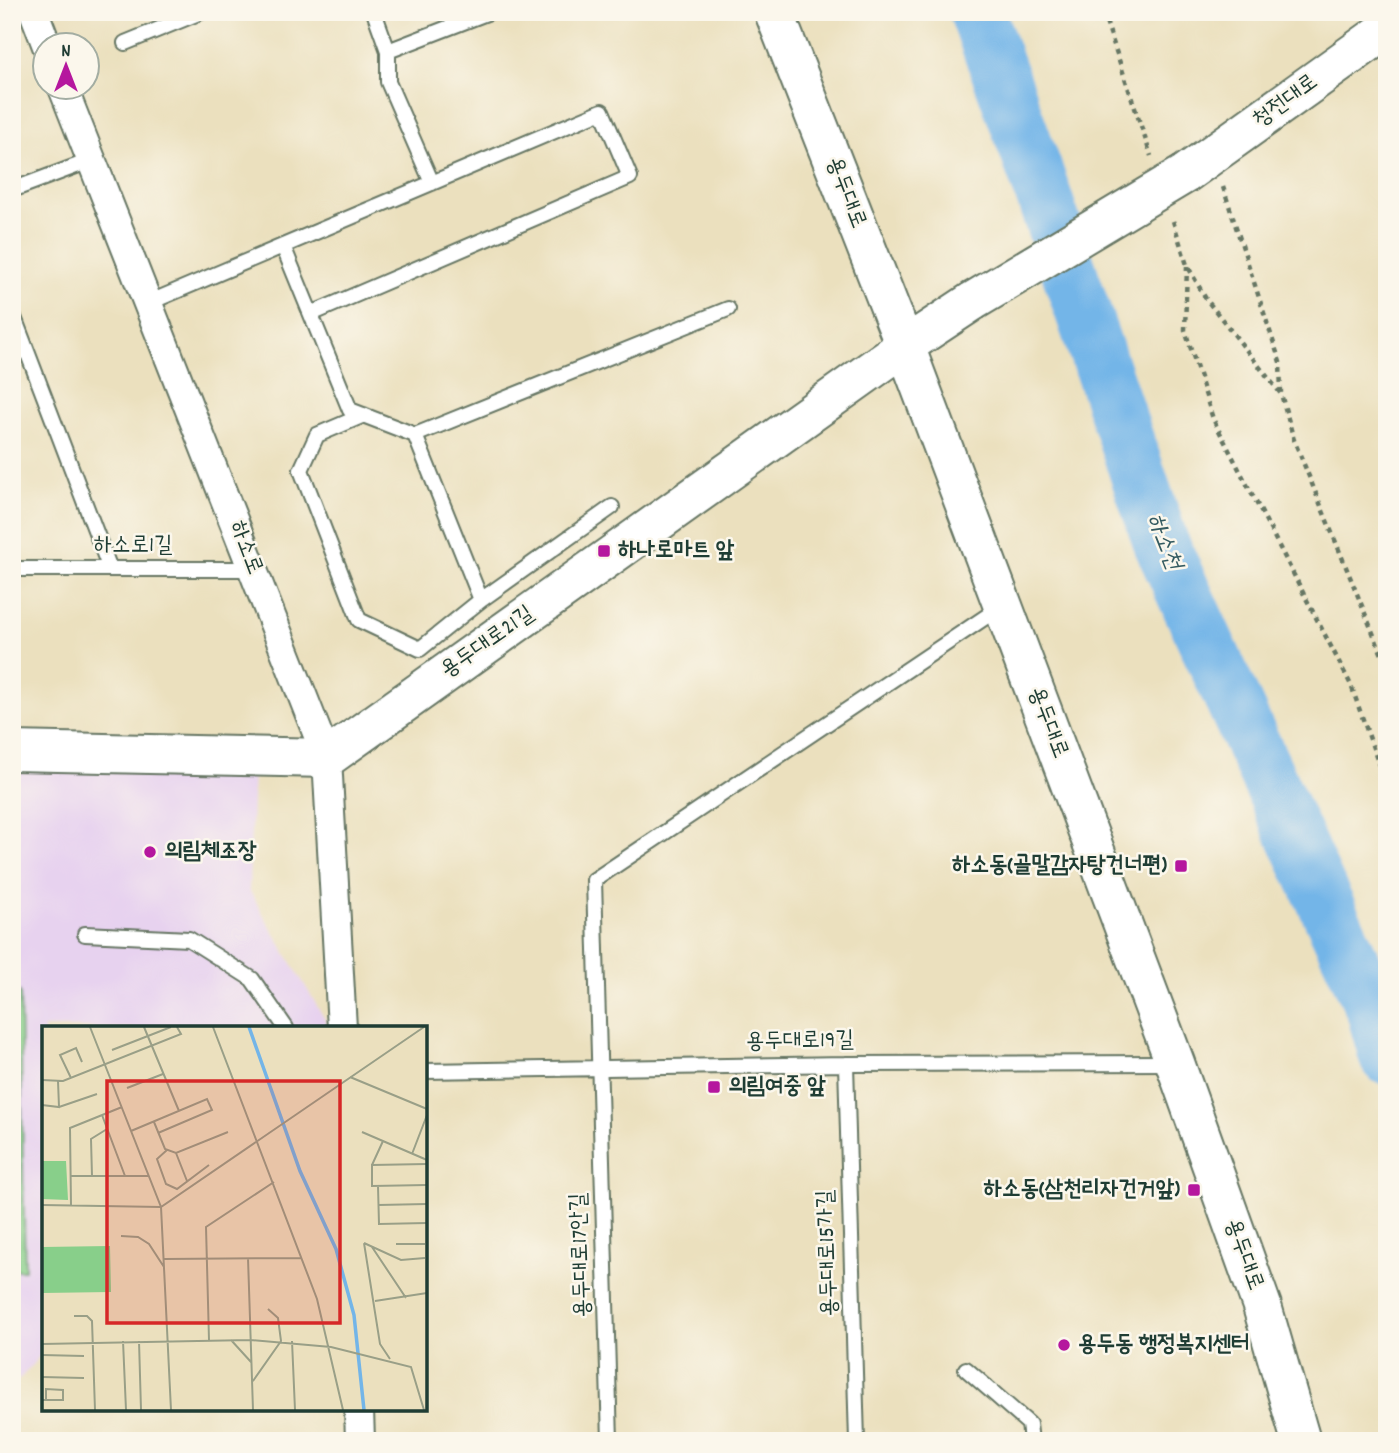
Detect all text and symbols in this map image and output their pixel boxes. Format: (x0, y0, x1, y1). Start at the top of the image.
north arrow (32, 32, 102, 102)
text: N (61, 39, 71, 66)
street label: 청전대로 (1246, 67, 1326, 137)
street label: 용두대로 (816, 153, 874, 233)
water label: 하소천 (1136, 509, 1191, 578)
street label: 하소로 (220, 516, 270, 580)
street label: 하소로1길 (93, 530, 173, 563)
place label: 하나로마트 앞 (618, 535, 735, 568)
marker: 하나로마트 앞 (596, 543, 612, 559)
street label: 용두대로21길 (434, 599, 542, 687)
street label: 용두대로 (1018, 683, 1076, 763)
place label: 의림체조장 (164, 836, 257, 869)
marker: 의림체조장 (142, 844, 158, 860)
place label: 하소동(골말감자탕건너편) (952, 850, 1167, 883)
marker: 하소동(골말감자탕건너편) (1173, 858, 1189, 874)
street label: 용두대로19길 (746, 1025, 854, 1059)
inset map (42, 1026, 427, 1411)
place label: 의림여중 앞 (728, 1071, 826, 1104)
marker: 의림여중 앞 (706, 1079, 722, 1095)
place label: 하소동(삼천리자건거앞) (983, 1174, 1180, 1207)
marker: 하소동(삼천리자건거앞) (1186, 1182, 1202, 1198)
street label: 용두대로15가길 (810, 1189, 848, 1317)
street label: 용두대로17안길 (563, 1192, 601, 1318)
street label: 용두대로 (1215, 1215, 1271, 1295)
place label: 용두동 행정복지센터 (1078, 1329, 1250, 1362)
marker: 용두동 행정복지센터 (1056, 1337, 1072, 1353)

